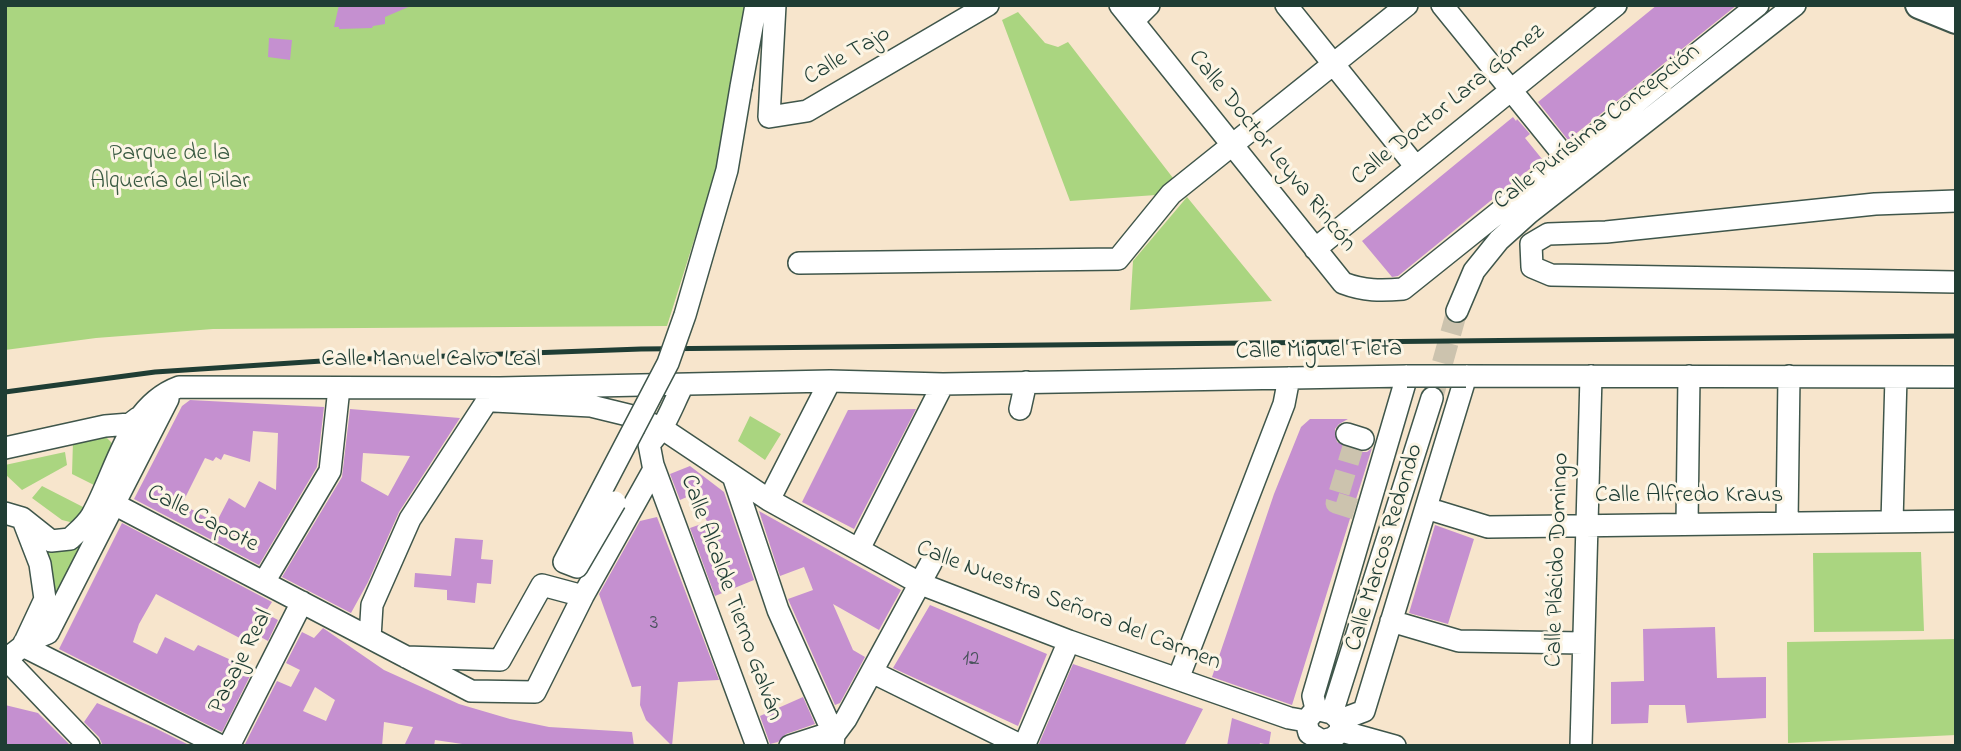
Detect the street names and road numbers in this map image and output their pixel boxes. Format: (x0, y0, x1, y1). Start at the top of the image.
street label: Calle Doctor Lara Gómez (1346, 19, 1552, 193)
street label: Calle Tajo (800, 21, 896, 93)
street label: Calle Purísima Concepción (1489, 38, 1707, 218)
street label: Calle Doctor Leyva Rincón (1181, 45, 1361, 259)
street label: Calle Miguel Fleta (1236, 336, 1402, 368)
street label: Calle Manuel Calvo Leal (321, 347, 541, 375)
street label: Calle Marcos Redondo (1341, 441, 1431, 655)
street label: Calle Plácido Domingo (1541, 452, 1577, 668)
street label: Calle Alcalde Tierno Galván (672, 471, 788, 725)
street label: Calle Capote (141, 480, 263, 560)
street label: Calle Alfredo Kraus (1595, 483, 1783, 511)
street label: Calle Nuestra Señora del Carmen (912, 535, 1224, 679)
street label: Pasaje Real (203, 605, 281, 719)

